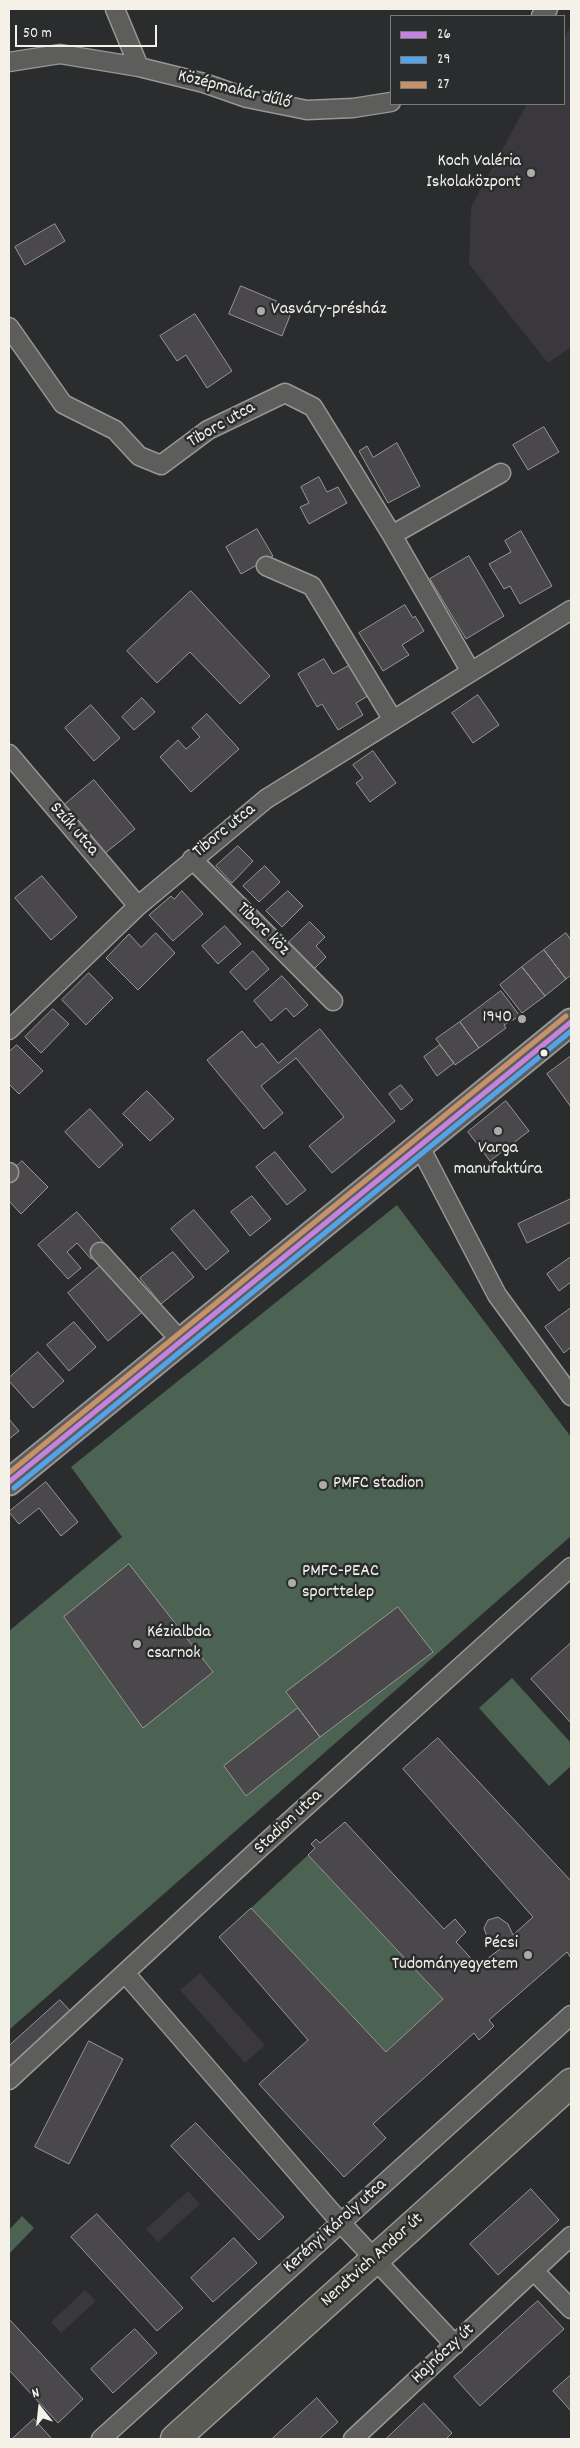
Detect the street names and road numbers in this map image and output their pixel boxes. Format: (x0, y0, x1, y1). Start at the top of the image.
street label: Középmakár dűlő (175, 67, 293, 115)
street label: Tiborc utca (184, 398, 260, 454)
street label: Szűk utca (44, 799, 102, 861)
street label: Tiborc utca (189, 800, 261, 864)
street label: Tiborc köz (231, 899, 293, 961)
street label: Stadion utca (250, 1786, 328, 1860)
street label: Kerényi Károly utca (280, 2175, 392, 2279)
street label: Nendtvich Andor út (317, 2209, 429, 2313)
street label: Hajnóczy út (408, 2320, 480, 2390)

